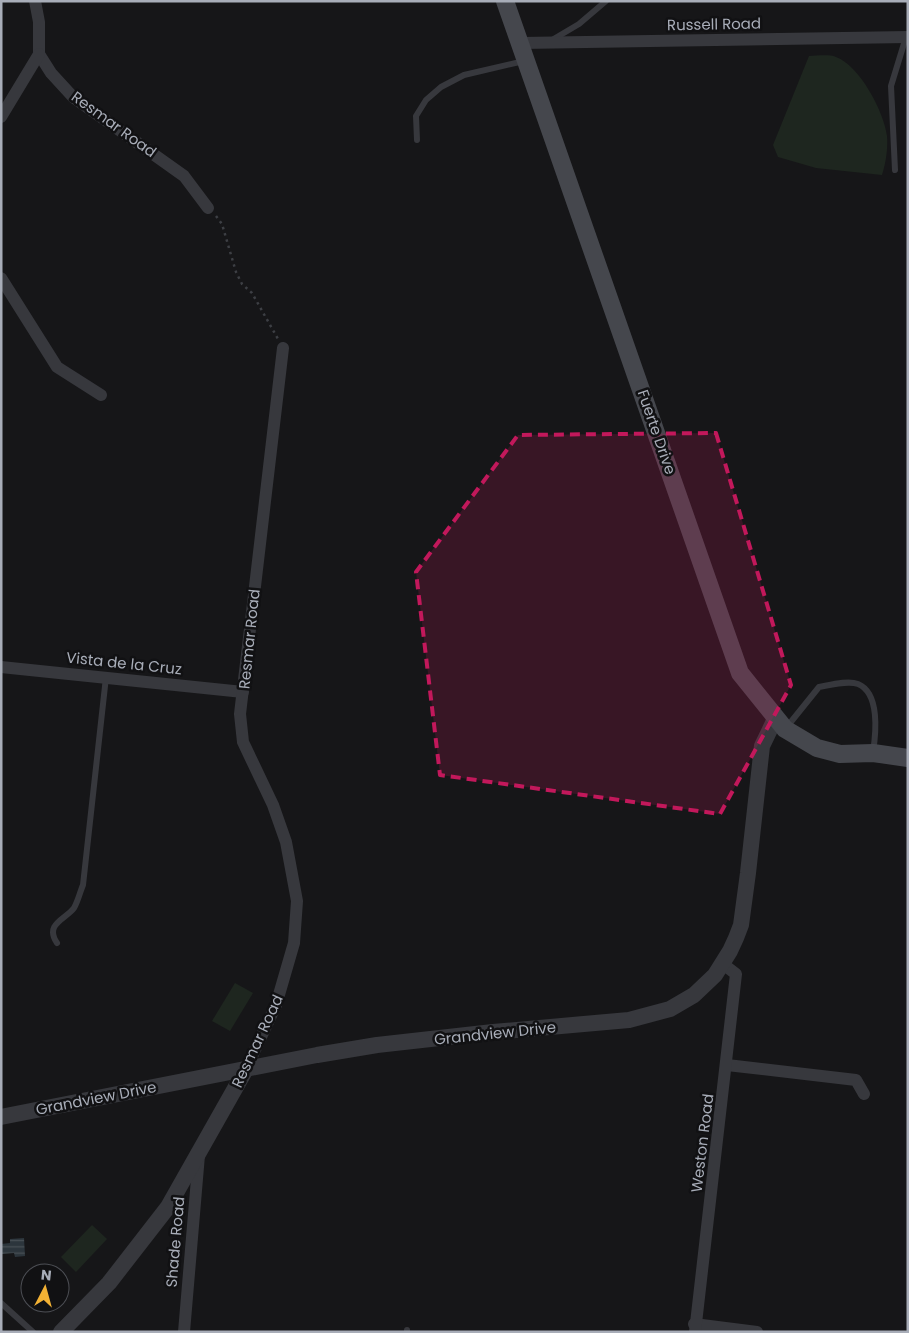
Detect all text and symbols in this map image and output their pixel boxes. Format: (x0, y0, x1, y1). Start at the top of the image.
street label: Russell Road (667, 13, 761, 35)
street label: Resmar Road (67, 86, 161, 162)
street label: Fuerte Drive (633, 387, 681, 477)
street label: Resmar Road (233, 588, 265, 690)
street label: Vista de la Cruz (65, 646, 183, 680)
street label: Resmar Road (226, 991, 288, 1091)
street label: Grandview Drive (433, 1016, 557, 1050)
street label: Grandview Drive (34, 1076, 158, 1120)
street label: Weston Road (686, 1092, 718, 1194)
street label: Shade Road (161, 1196, 189, 1288)
north arrow (20, 1263, 70, 1313)
text: N (40, 1265, 53, 1286)

